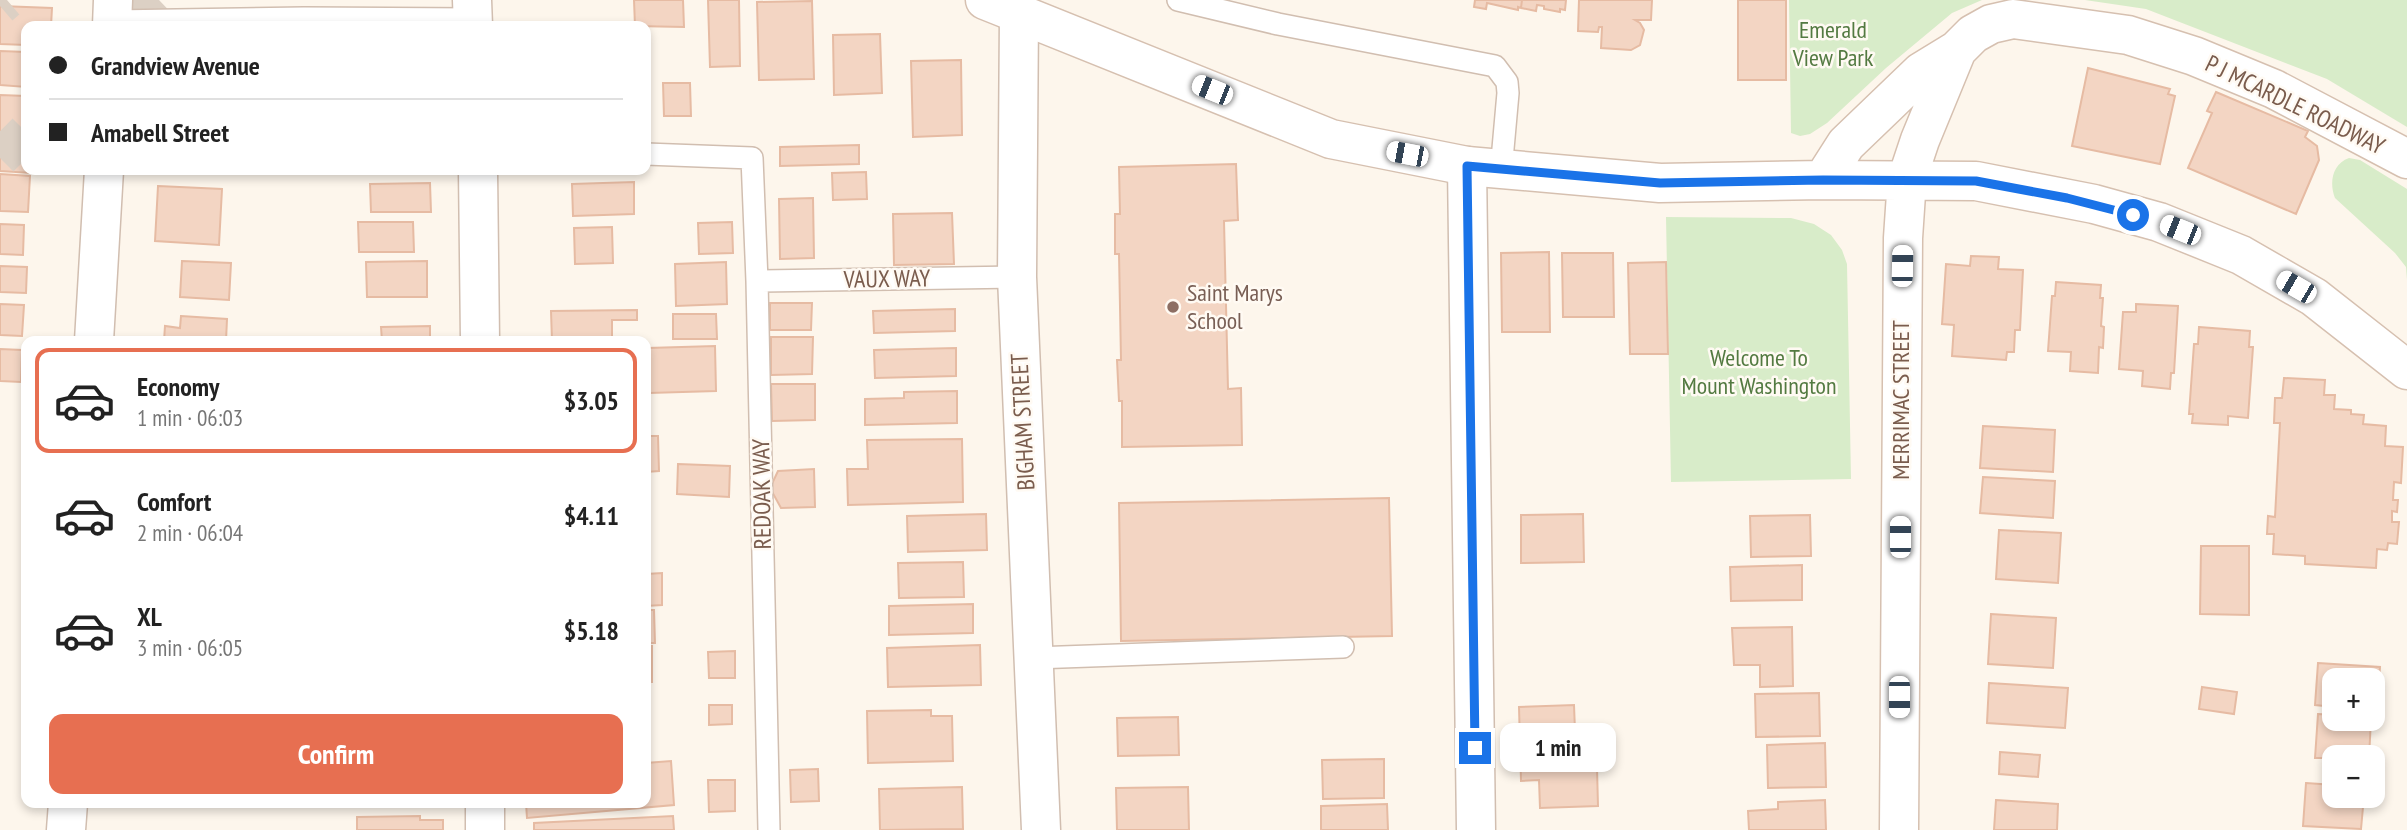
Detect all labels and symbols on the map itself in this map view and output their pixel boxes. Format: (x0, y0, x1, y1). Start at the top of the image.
park label: Emerald View Park (1792, 14, 1874, 73)
street label: P J MCARDLE ROADWAY (2200, 48, 2390, 161)
car (1189, 72, 1236, 108)
car (1385, 140, 1430, 168)
route start (2117, 199, 2149, 231)
car (2157, 212, 2204, 248)
car (1892, 245, 1913, 287)
street label: VAUX WAY (842, 262, 931, 295)
car (2273, 267, 2320, 307)
place label: Saint Marys School (1187, 277, 1283, 336)
marker: Saint Marys School (1165, 299, 1181, 315)
street label: MERRIMAC STREET (1885, 320, 1916, 480)
park label: Welcome To Mount Washington (1682, 342, 1836, 401)
street label: BIGHAM STREET (1003, 352, 1042, 491)
street label: REDOAK WAY (745, 438, 778, 550)
car (1890, 516, 1911, 558)
car (1889, 676, 1910, 718)
callout: 1 min (1500, 724, 1615, 772)
route end (1459, 732, 1491, 764)

